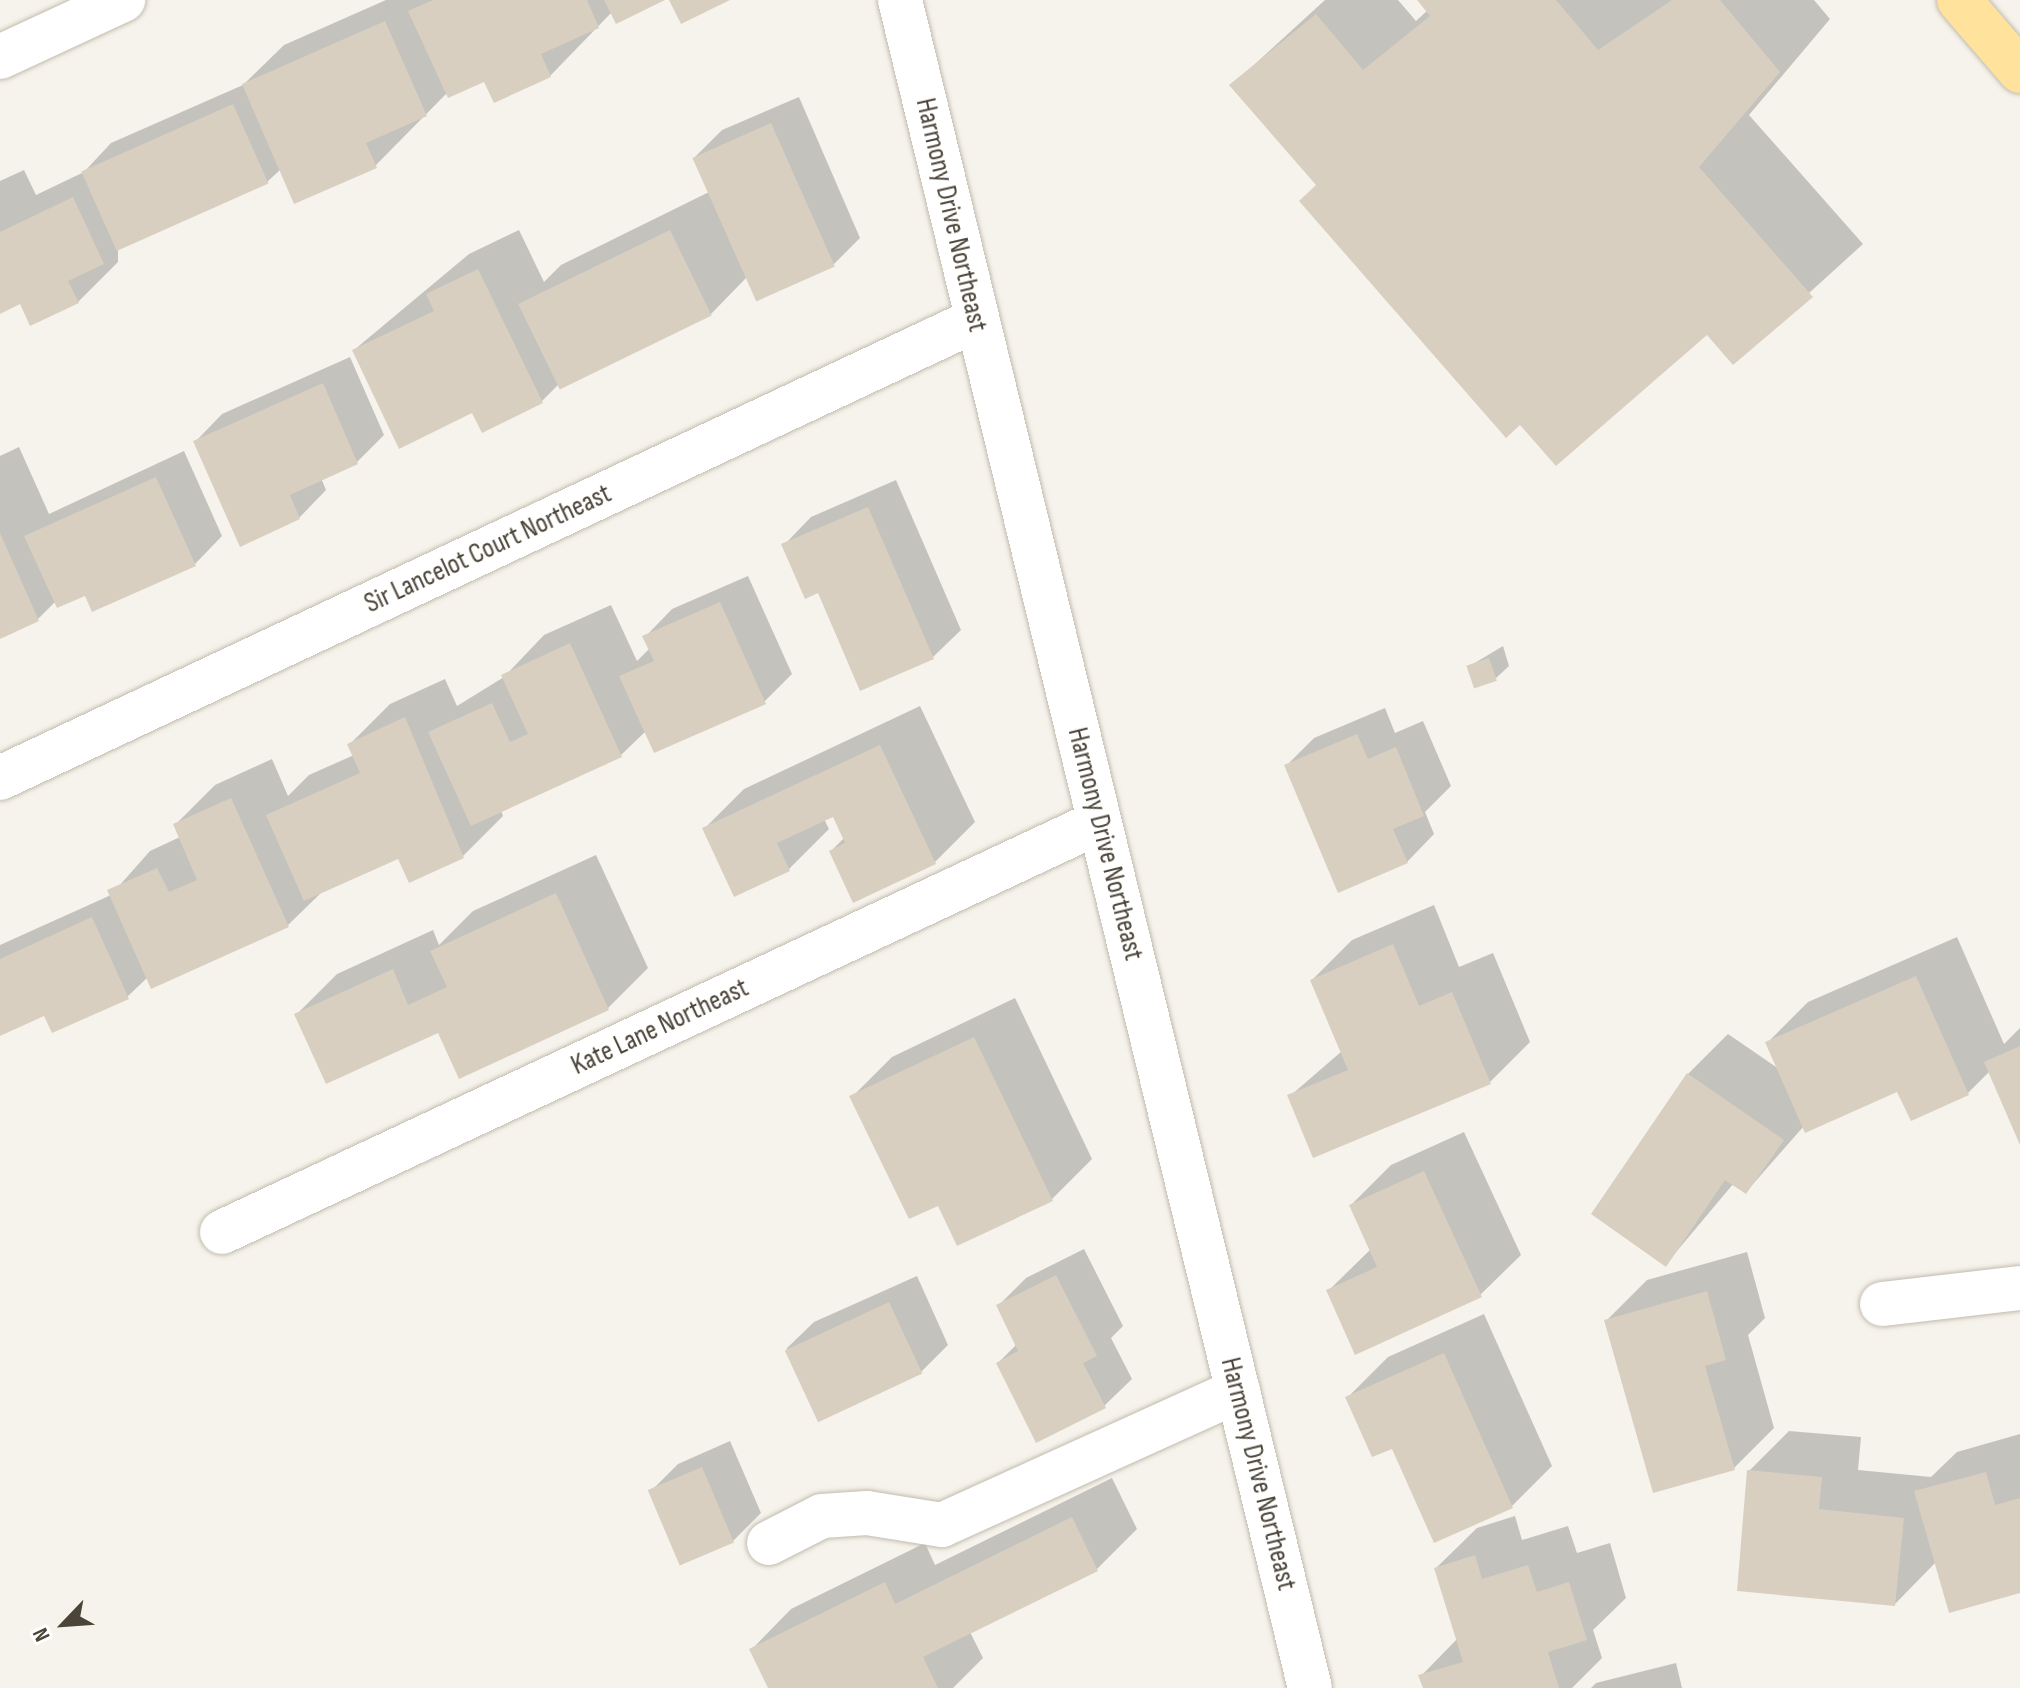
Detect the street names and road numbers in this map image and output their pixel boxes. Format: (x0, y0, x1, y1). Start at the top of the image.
street label: Harmony Drive Northeast (908, 95, 994, 335)
street label: Sir Lancelot Court Northeast (359, 477, 617, 621)
street label: Harmony Drive Northeast (1060, 724, 1150, 964)
street label: Kate Lane Northeast (566, 971, 754, 1083)
street label: Harmony Drive Northeast (1213, 1354, 1303, 1594)

